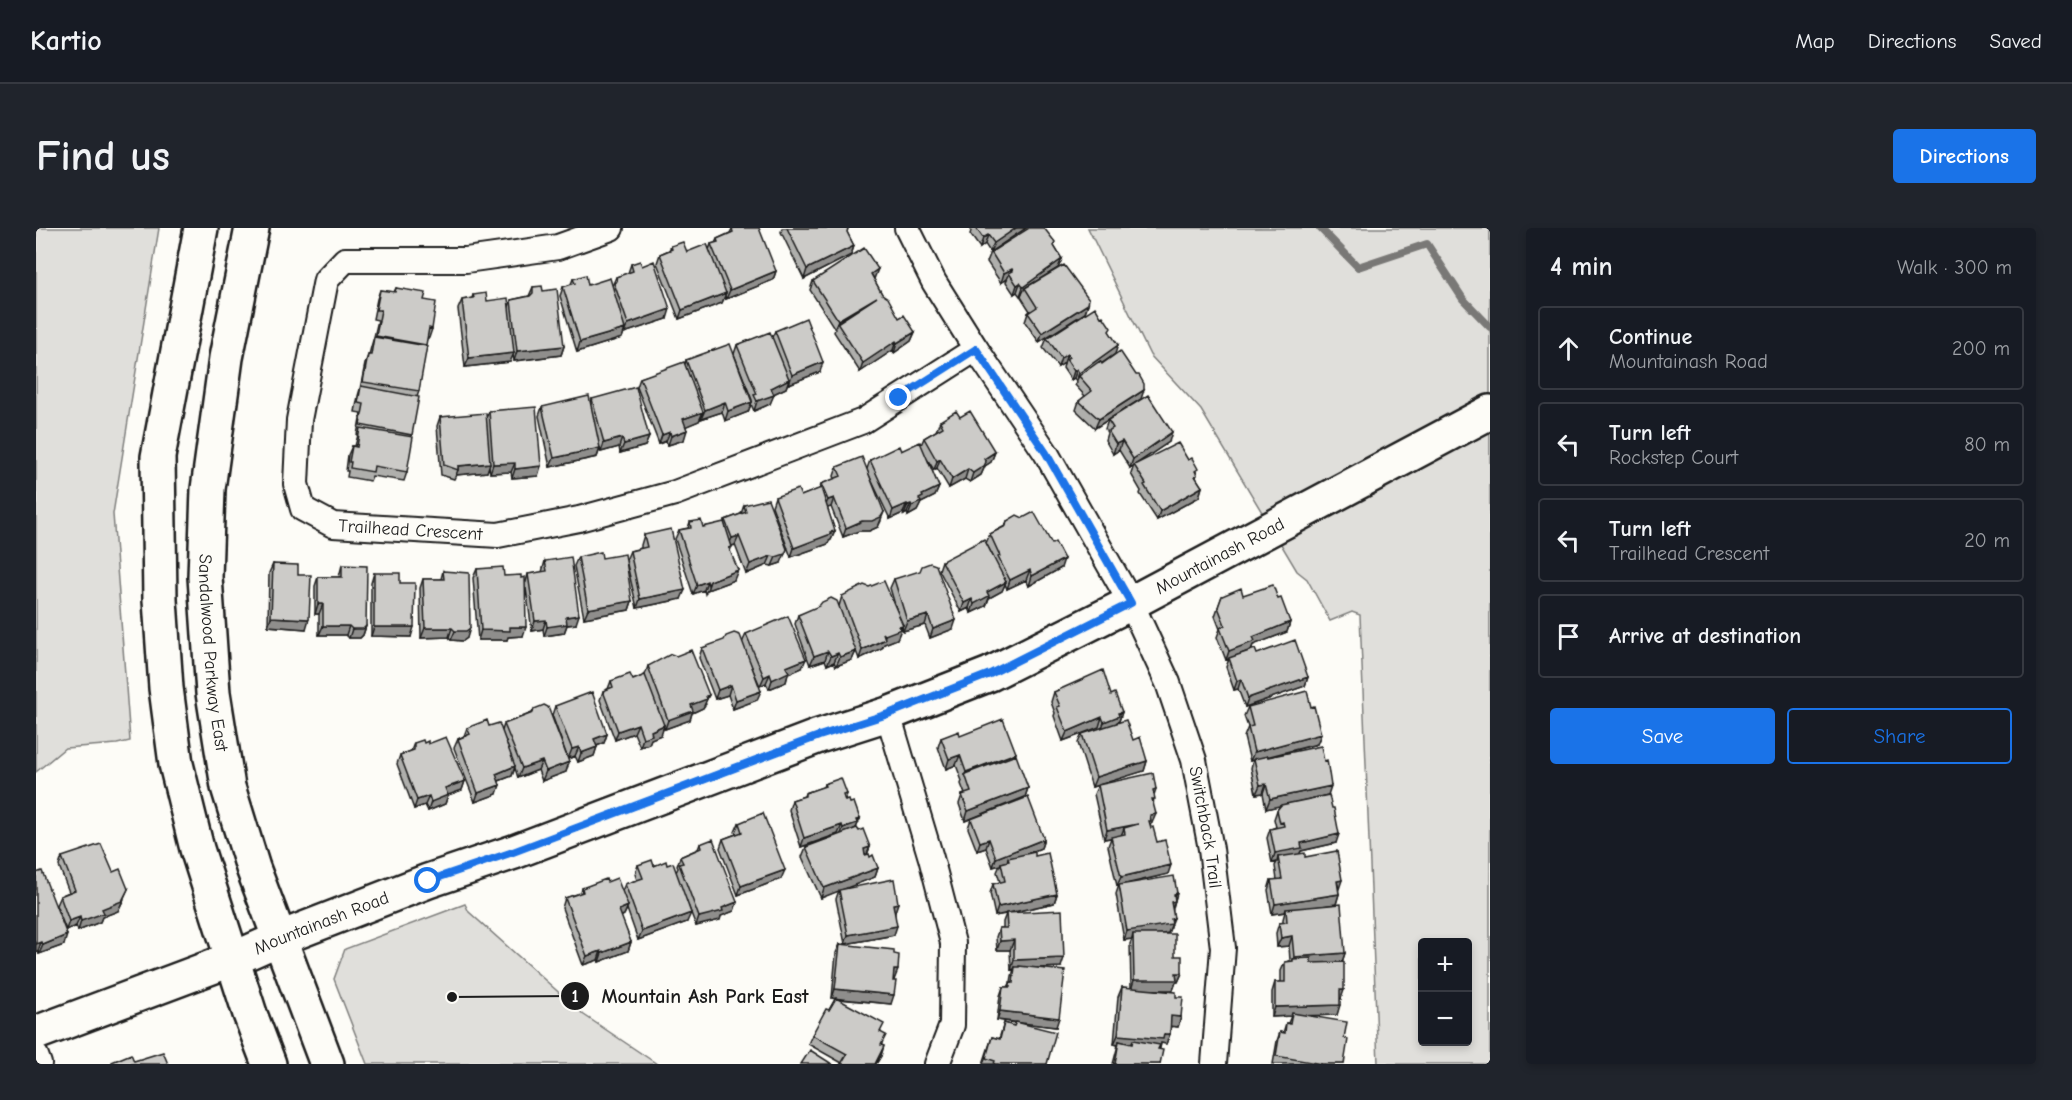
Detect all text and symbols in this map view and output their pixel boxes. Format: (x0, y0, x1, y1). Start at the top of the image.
text: Kartio (30, 25, 102, 57)
text: Map (1795, 29, 1835, 53)
text: Directions (1868, 29, 1957, 53)
text: Saved (1990, 29, 2042, 53)
button: Directions (1893, 129, 2036, 183)
text: Find us (36, 132, 170, 181)
text: 4 min (1550, 252, 1613, 282)
text: Walk · 300 m (1897, 256, 2012, 279)
text: Continue (1609, 324, 1692, 350)
icon: ahead (1552, 332, 1585, 365)
text: 200 m (1952, 337, 2010, 360)
text: Mountainash Road (1609, 350, 1768, 373)
route end (885, 384, 911, 410)
text: Turn left (1609, 420, 1691, 446)
icon: left (1552, 428, 1585, 461)
text: 80 m (1964, 433, 2010, 456)
text: Rockstep Court (1609, 446, 1738, 469)
street label: Mountainash Road (1152, 513, 1288, 599)
street label: Trailhead Crescent (338, 515, 484, 545)
text: Turn left (1609, 516, 1691, 542)
icon: left (1552, 524, 1585, 557)
text: 20 m (1964, 529, 2010, 552)
text: Trailhead Crescent (1609, 542, 1769, 565)
street label: Sandalwood Parkway East (194, 554, 232, 754)
icon: arrive (1552, 620, 1585, 653)
text: Arrive at destination (1609, 623, 1801, 649)
button: Save (1550, 708, 1775, 764)
button: Share (1787, 708, 2012, 764)
street label: Switchback Trail (1184, 765, 1226, 890)
route start (414, 867, 440, 893)
street label: Mountainash Road (251, 887, 392, 959)
map controls (1418, 938, 1472, 1046)
button: + (1418, 938, 1472, 992)
callout: Mountain Ash Park East (560, 977, 821, 1015)
text: Mountain Ash Park East (601, 985, 809, 1008)
text: 1 (571, 986, 579, 1007)
button: − (1418, 992, 1472, 1046)

